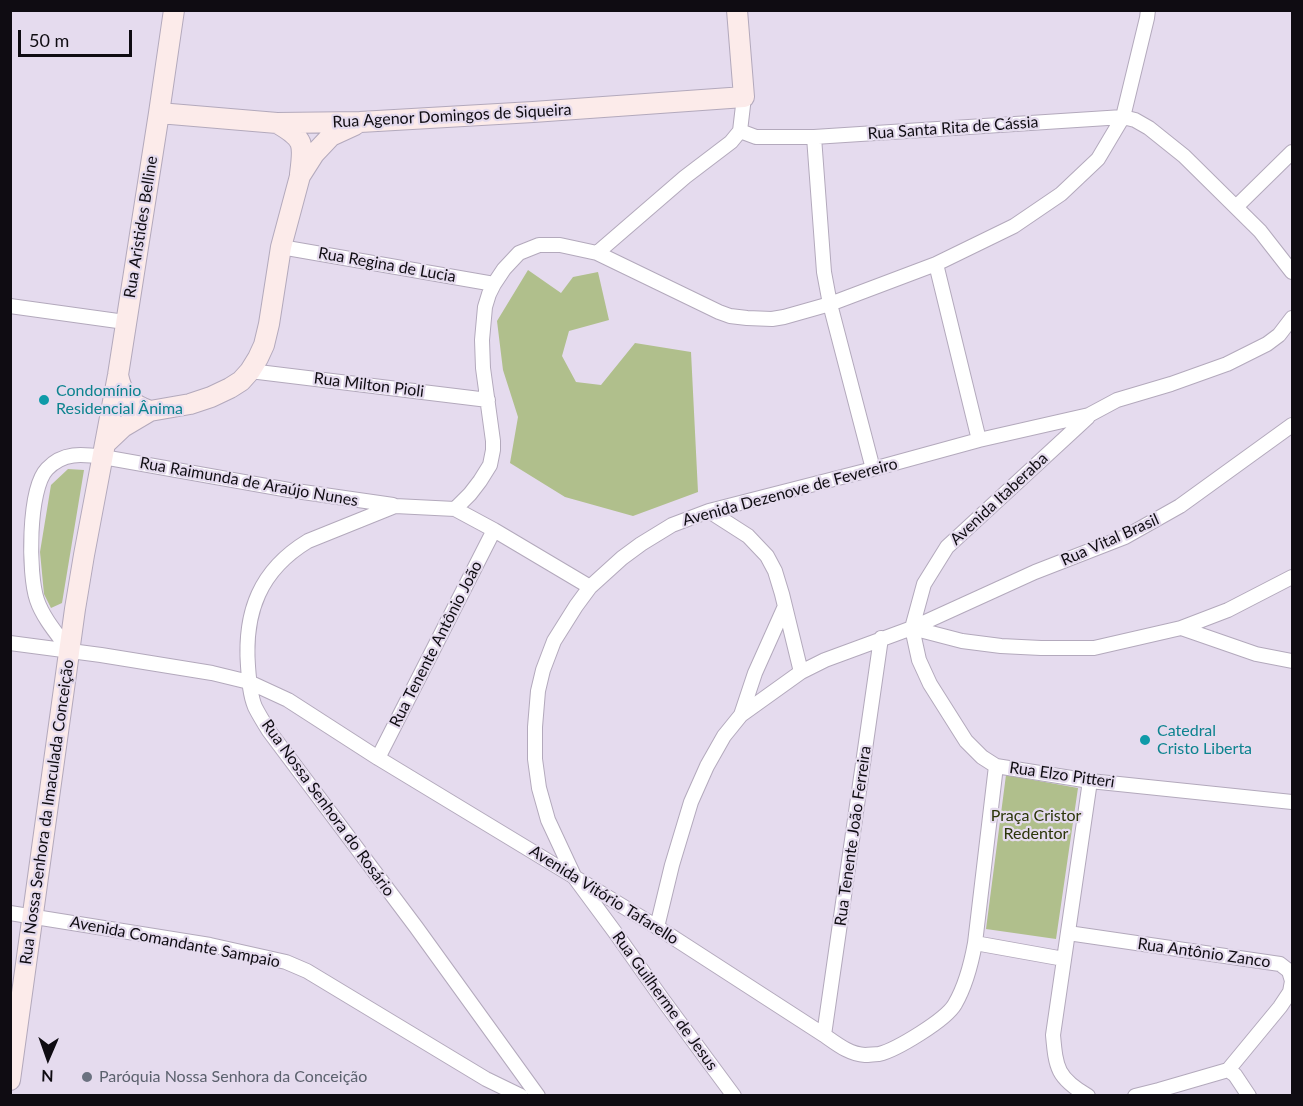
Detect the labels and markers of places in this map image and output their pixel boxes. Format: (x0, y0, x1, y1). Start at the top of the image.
place label: Condomínio Residencial Ânima (56, 381, 183, 419)
marker: Condomínio Residencial Ânima (37, 393, 51, 407)
place label: Catedral Cristo Liberta (1157, 721, 1252, 759)
marker: Catedral Cristo Liberta (1138, 733, 1152, 747)
place label: Paróquia Nossa Senhora da Conceição (99, 1067, 367, 1087)
marker: Paróquia Nossa Senhora da Conceição (80, 1070, 94, 1084)

